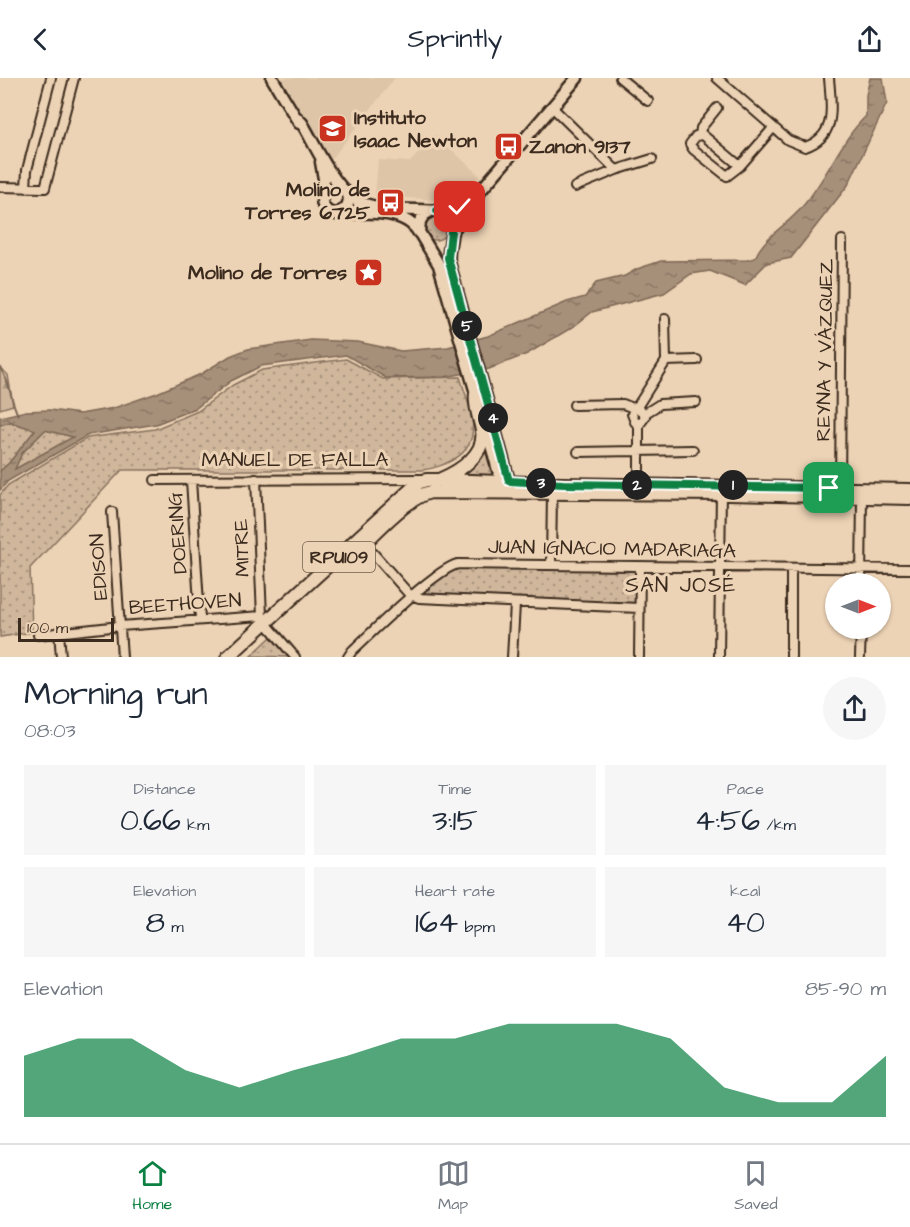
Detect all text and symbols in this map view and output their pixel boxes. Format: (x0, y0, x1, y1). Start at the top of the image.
text: Sprintly (408, 20, 502, 58)
icon: back (24, 23, 57, 56)
icon: share (853, 23, 886, 56)
place label: Instituto Isaac Newton (354, 104, 477, 155)
school or university icon: Instituto Isaac Newton (317, 113, 349, 145)
bus stop icon: Zanon 9137 (492, 131, 524, 163)
place label: Zanon 9137 (529, 133, 631, 161)
place label: Molino de Torres 6725 (244, 176, 371, 227)
pin (434, 181, 485, 232)
bus stop icon: Molino de Torres 6725 (375, 186, 407, 218)
icon: check (443, 190, 476, 223)
place icon: Molino de Torres (352, 257, 384, 289)
street label: REYNA Y VÁZQUEZ (809, 258, 841, 442)
place label: Molino de Torres (188, 259, 347, 287)
pin: 5 (452, 311, 482, 341)
text: 5 (461, 315, 473, 337)
pin: 4 (478, 403, 508, 433)
text: 4 (488, 407, 498, 429)
street label: MANUEL DE FALLA (202, 446, 389, 474)
pin (803, 462, 854, 513)
pin: 3 (526, 468, 556, 498)
pin: 2 (622, 470, 652, 500)
pin: 1 (718, 470, 748, 500)
icon: arrive (812, 471, 845, 504)
text: 3 (537, 472, 545, 494)
text: 2 (632, 474, 642, 496)
text: 1 (732, 474, 734, 496)
street label: DOERING (161, 491, 195, 575)
street label: MITRE (227, 518, 257, 578)
street label: EDISON (83, 533, 115, 601)
street label: JUAN IGNACIO MADARIAGA (488, 533, 736, 565)
road number: RPU109 (303, 542, 375, 572)
district label: SAN JOSÉ (625, 571, 737, 600)
north arrow (825, 573, 891, 639)
map controls (825, 573, 891, 639)
street label: BEETHOVEN (128, 586, 242, 622)
scale bar (18, 615, 114, 642)
text: 100 m (27, 617, 68, 639)
text: Morning run (24, 671, 208, 717)
button: share (823, 677, 886, 740)
text: 08:03 (24, 717, 76, 745)
text: Distance (134, 778, 196, 800)
text: Time (438, 778, 472, 800)
text: Pace (727, 778, 764, 800)
text: 0.66 (120, 800, 181, 842)
text: 3:15 (432, 800, 478, 842)
text: 4:56 (695, 800, 760, 842)
text: km (181, 814, 209, 836)
text: /km (760, 814, 796, 836)
text: Elevation (133, 880, 196, 902)
text: Heart rate (415, 880, 495, 902)
text: kcal (730, 880, 761, 902)
text: 8 (146, 902, 165, 944)
text: 164 (415, 902, 458, 944)
text: 40 (726, 902, 765, 944)
text: m (165, 916, 184, 938)
text: bpm (458, 916, 495, 938)
text: Elevation (24, 975, 103, 1003)
text: 85–90 m (805, 975, 886, 1003)
tab: Home (132, 1157, 172, 1215)
tab: Map (437, 1157, 470, 1215)
tab: Saved (734, 1157, 778, 1215)

